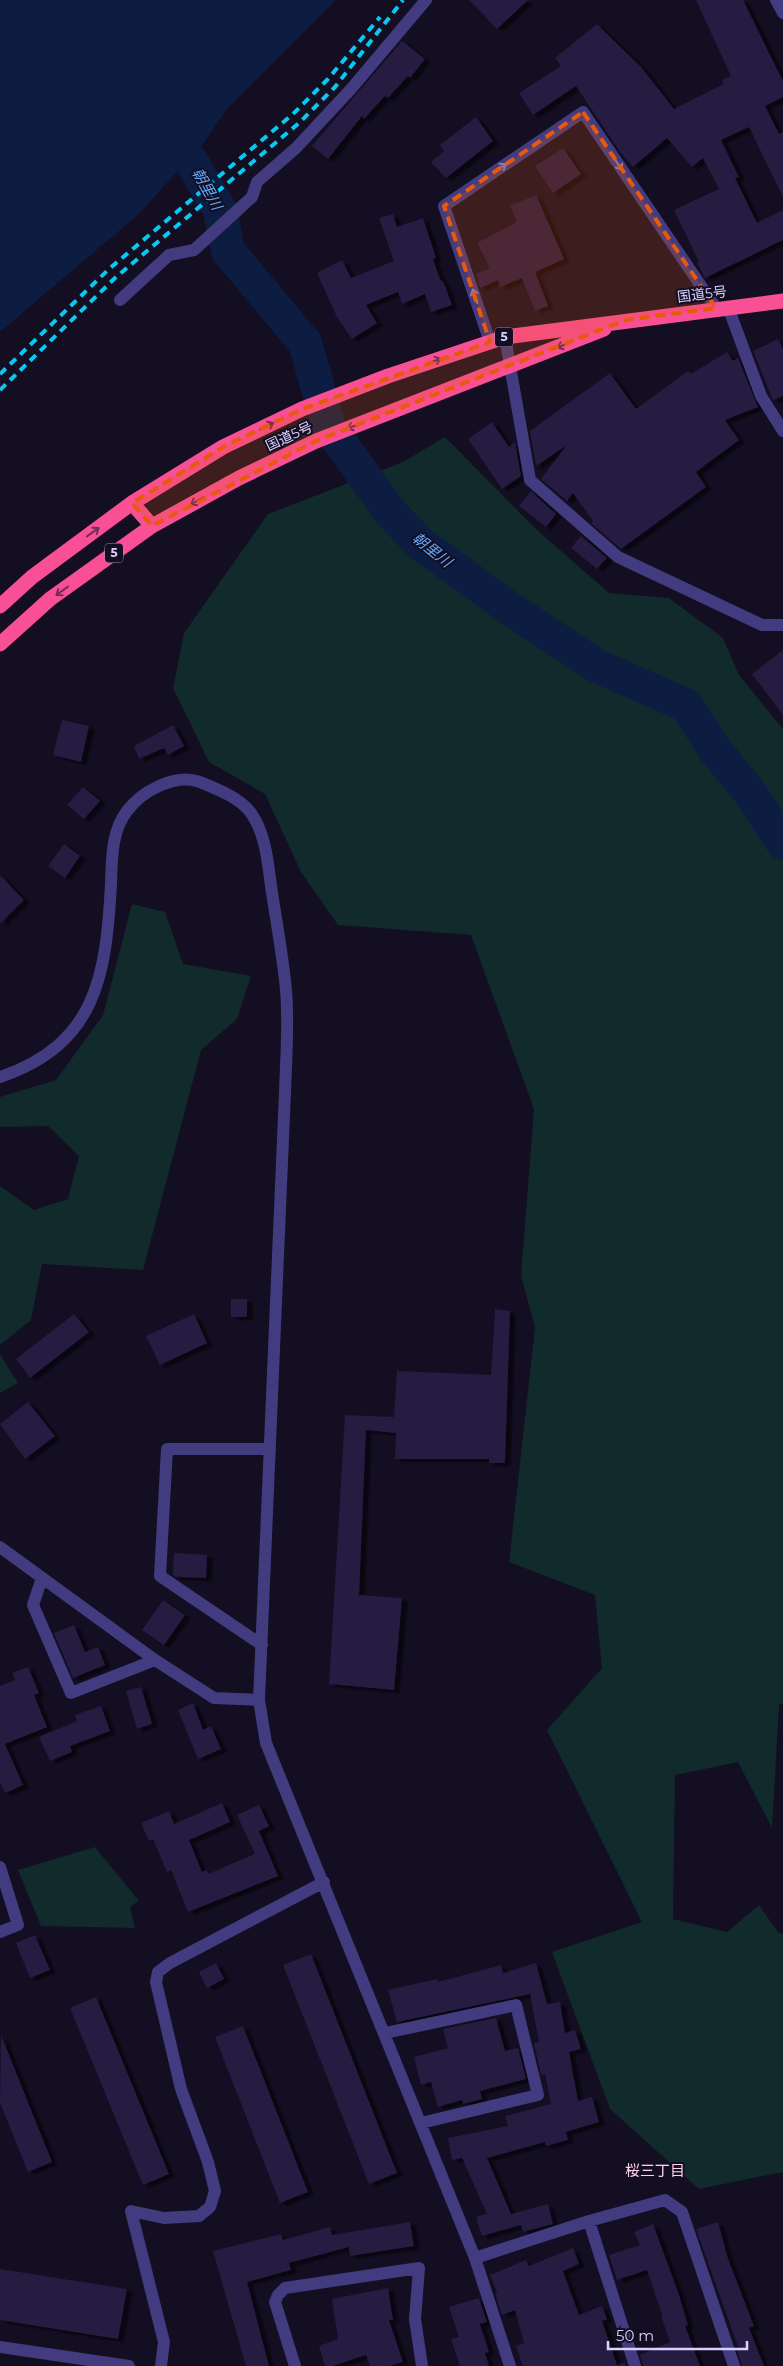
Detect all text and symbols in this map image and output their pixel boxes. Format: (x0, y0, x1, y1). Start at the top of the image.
one-way arrow (613, 156, 623, 170)
one-way arrow (493, 163, 507, 173)
water label: 朝里川 (188, 164, 228, 215)
street label: 国道5号 (676, 282, 728, 306)
one-way arrow (470, 288, 479, 304)
road number: 5 (495, 328, 513, 347)
one-way arrow (557, 341, 572, 350)
one-way arrow (426, 356, 442, 365)
street label: 国道5号 (263, 417, 315, 455)
one-way arrow (259, 421, 274, 431)
one-way arrow (347, 422, 362, 432)
one-way arrow (189, 496, 204, 506)
one-way arrow (86, 527, 100, 537)
water label: 朝里川 (409, 528, 457, 572)
road number: 5 (105, 544, 123, 562)
one-way arrow (55, 586, 69, 596)
district label: 桜三丁目 (625, 2161, 685, 2180)
scale bar (608, 2318, 747, 2350)
text: 50 m (616, 2326, 654, 2345)

